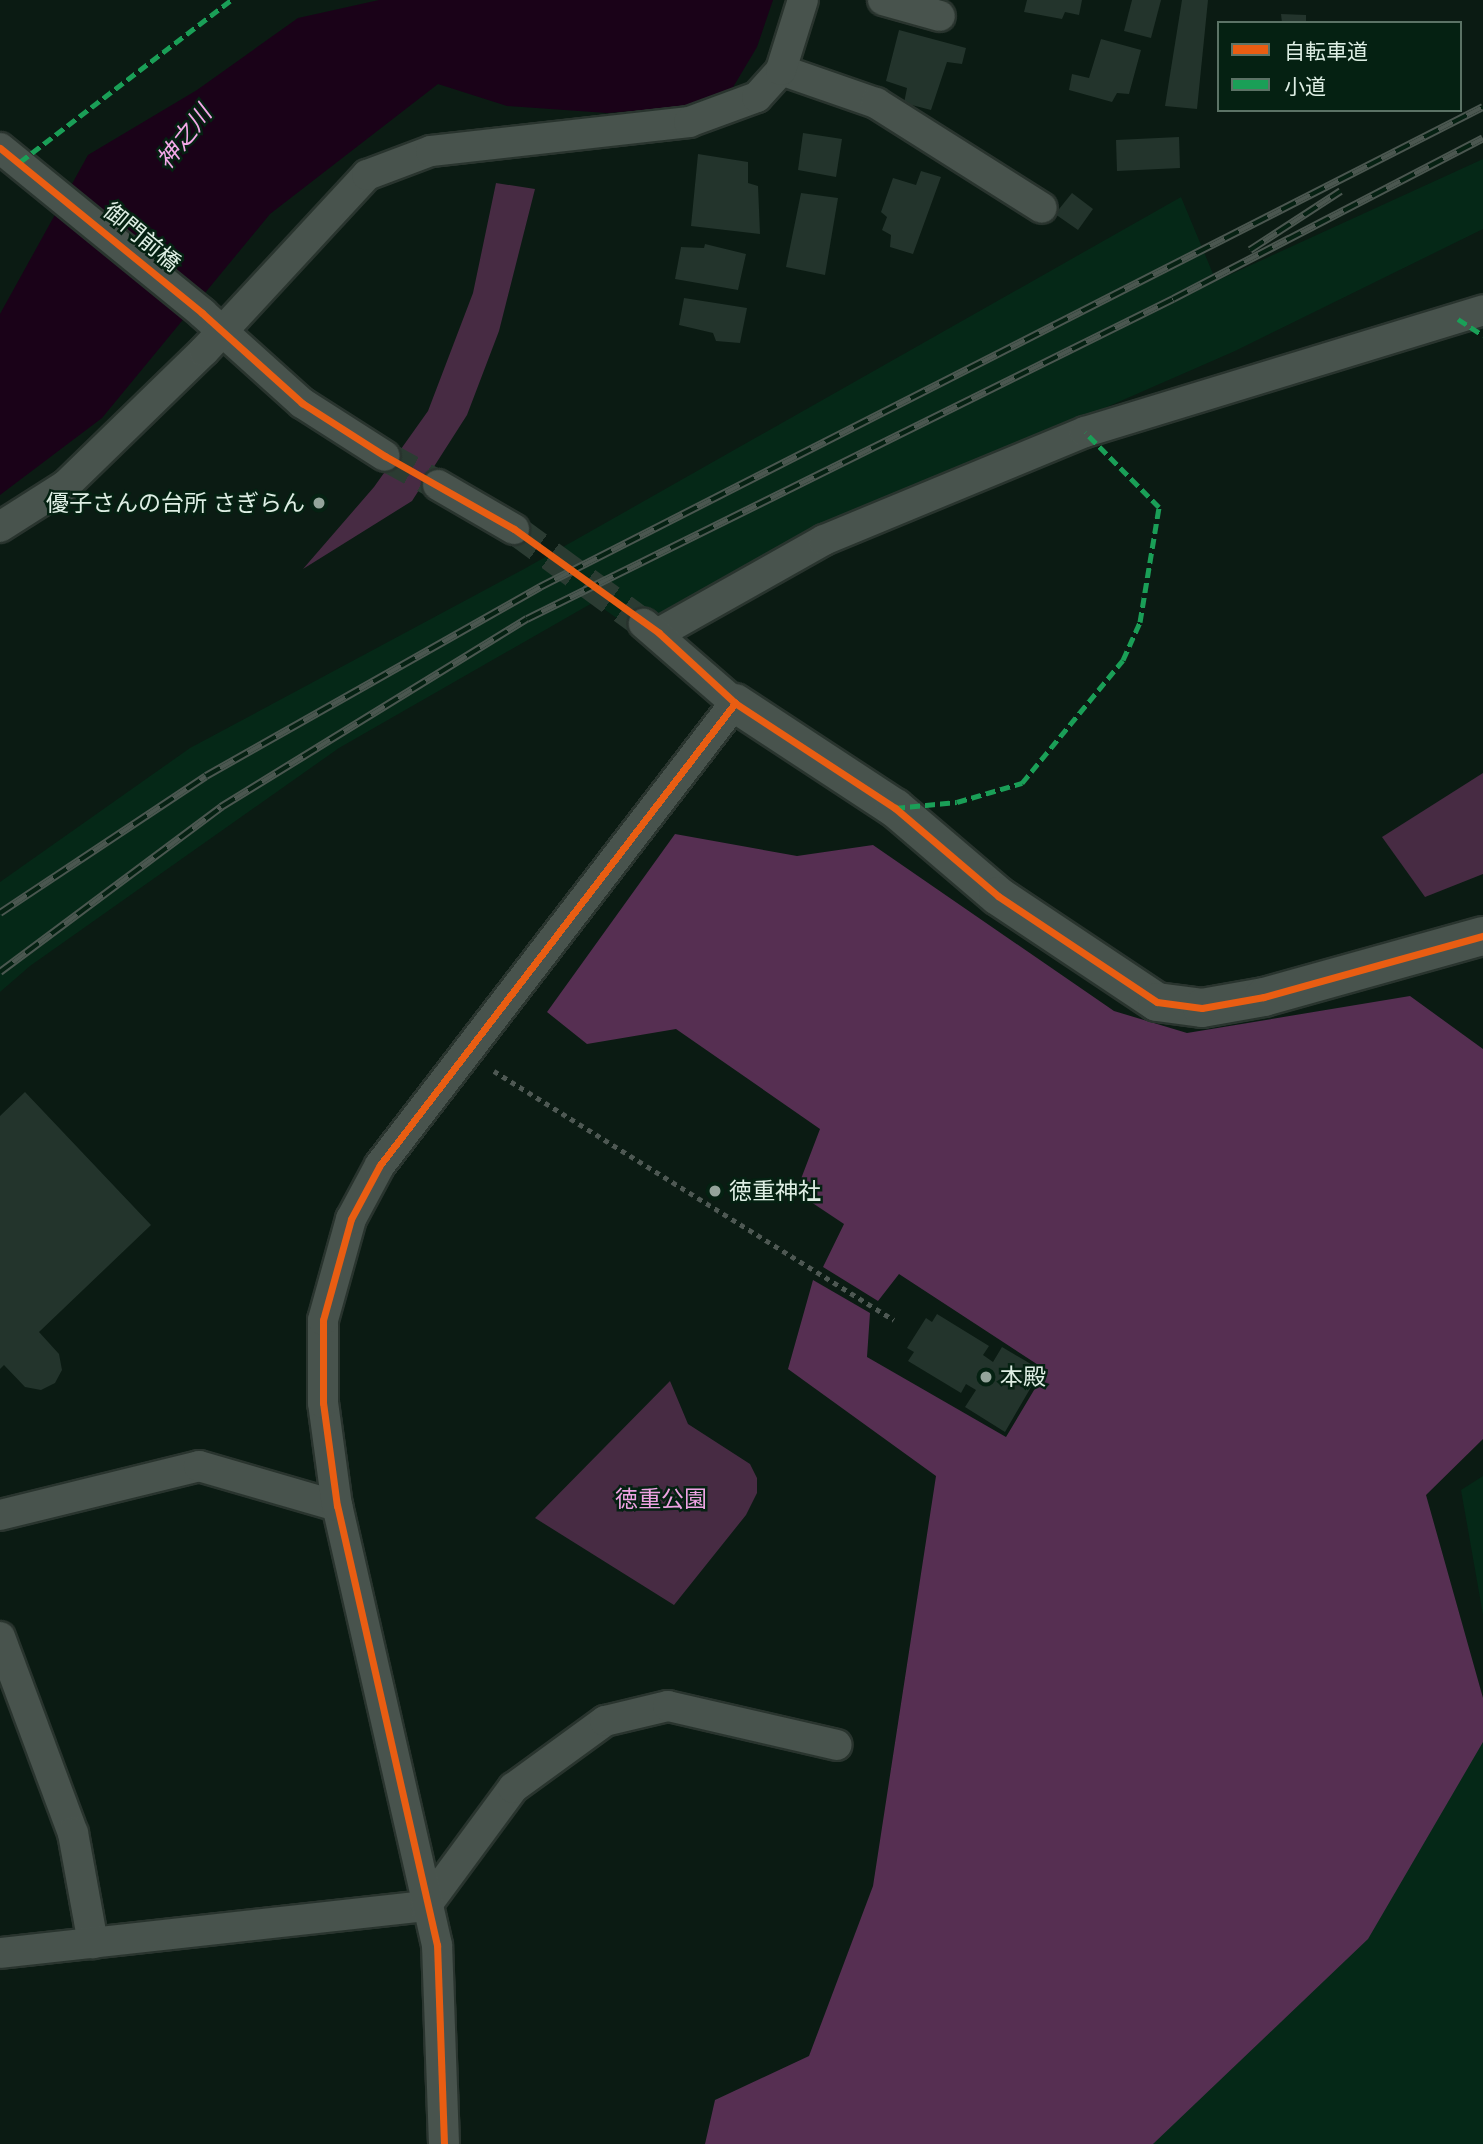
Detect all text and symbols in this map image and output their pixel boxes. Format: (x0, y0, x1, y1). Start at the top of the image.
legend (1217, 21, 1462, 112)
text: 自転車道 (1284, 38, 1368, 65)
text: 小道 (1284, 73, 1326, 100)
water label: 神之川 (150, 100, 218, 174)
street label: 御門前橋 (98, 197, 186, 277)
place label: 優子さんの台所 さぎらん (46, 489, 305, 517)
marker: 優子さんの台所 さぎらん (311, 495, 327, 511)
place label: 徳重神社 (729, 1177, 821, 1205)
marker: 徳重神社 (707, 1183, 723, 1199)
place label: 本殿 (1000, 1363, 1046, 1391)
marker: 本殿 (978, 1369, 994, 1385)
park label: 徳重公園 (615, 1485, 707, 1513)

